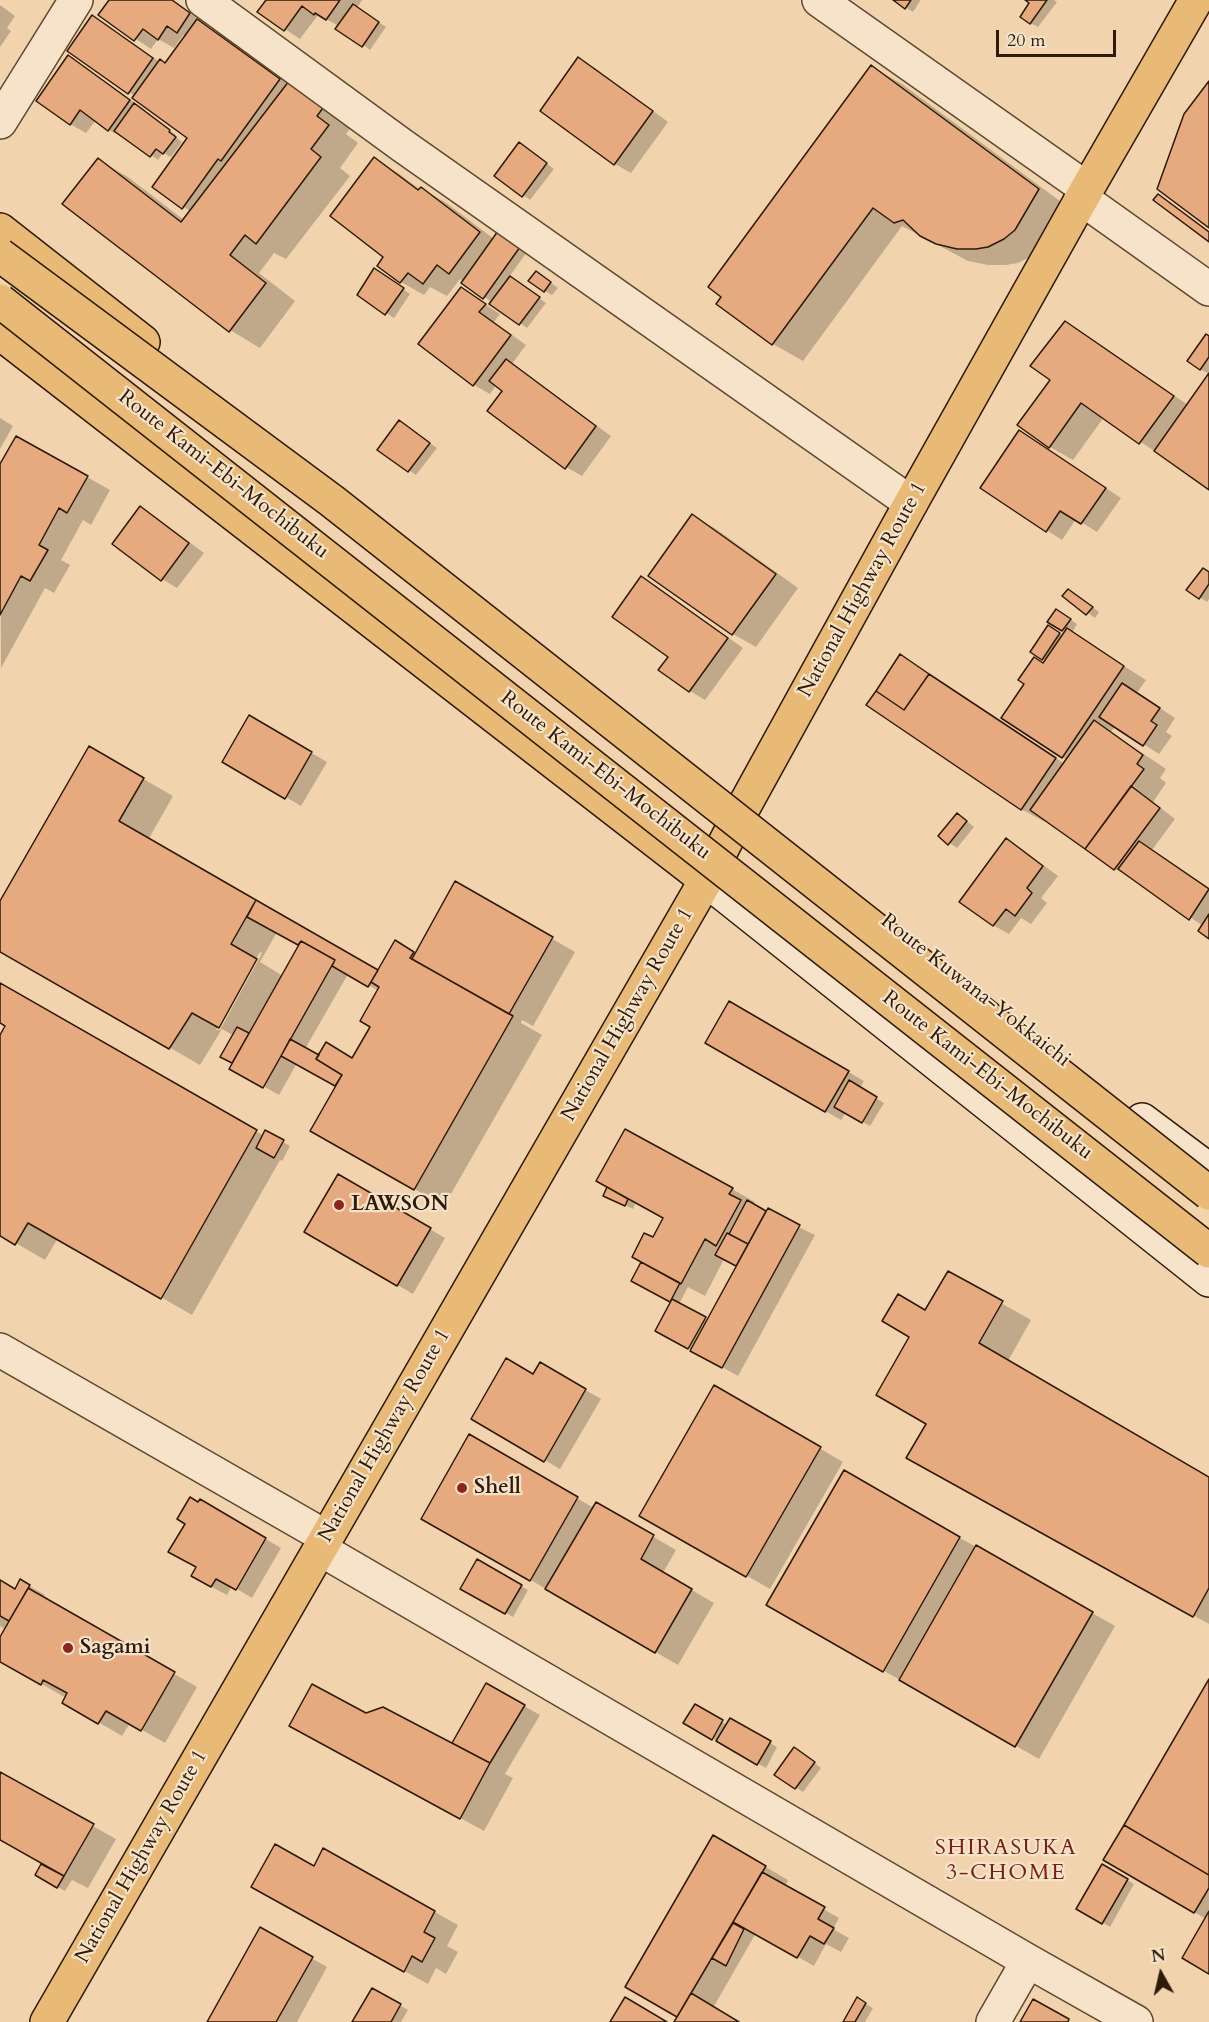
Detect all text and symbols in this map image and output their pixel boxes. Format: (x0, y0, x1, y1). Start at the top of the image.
scale bar (999, 18, 1119, 56)
text: 20 m (1007, 28, 1046, 53)
street label: Route Kami-Ebi-Mochibuku (113, 385, 333, 565)
street label: National Highway Route 1 (793, 478, 933, 702)
street label: Route Kami-Ebi-Mochibuku (495, 686, 715, 866)
street label: National Highway Route 1 (557, 904, 699, 1126)
street label: Route Kuwana-Yokkaichi (875, 909, 1075, 1073)
street label: Route Kami-Ebi-Mochibuku (877, 986, 1097, 1166)
place label: LAWSON (351, 1192, 449, 1218)
marker: LAWSON (332, 1198, 346, 1212)
street label: National Highway Route 1 (314, 1325, 456, 1547)
place label: Shell (474, 1475, 521, 1501)
marker: Shell (455, 1481, 469, 1495)
place label: Sagami (80, 1635, 151, 1661)
marker: Sagami (61, 1641, 75, 1655)
street label: National Highway Route 1 (71, 1746, 213, 1968)
district label: SHIRASUKA 3-CHOME (935, 1836, 1077, 1888)
north arrow (1131, 1944, 1191, 2004)
text: N (1150, 1944, 1167, 1968)

